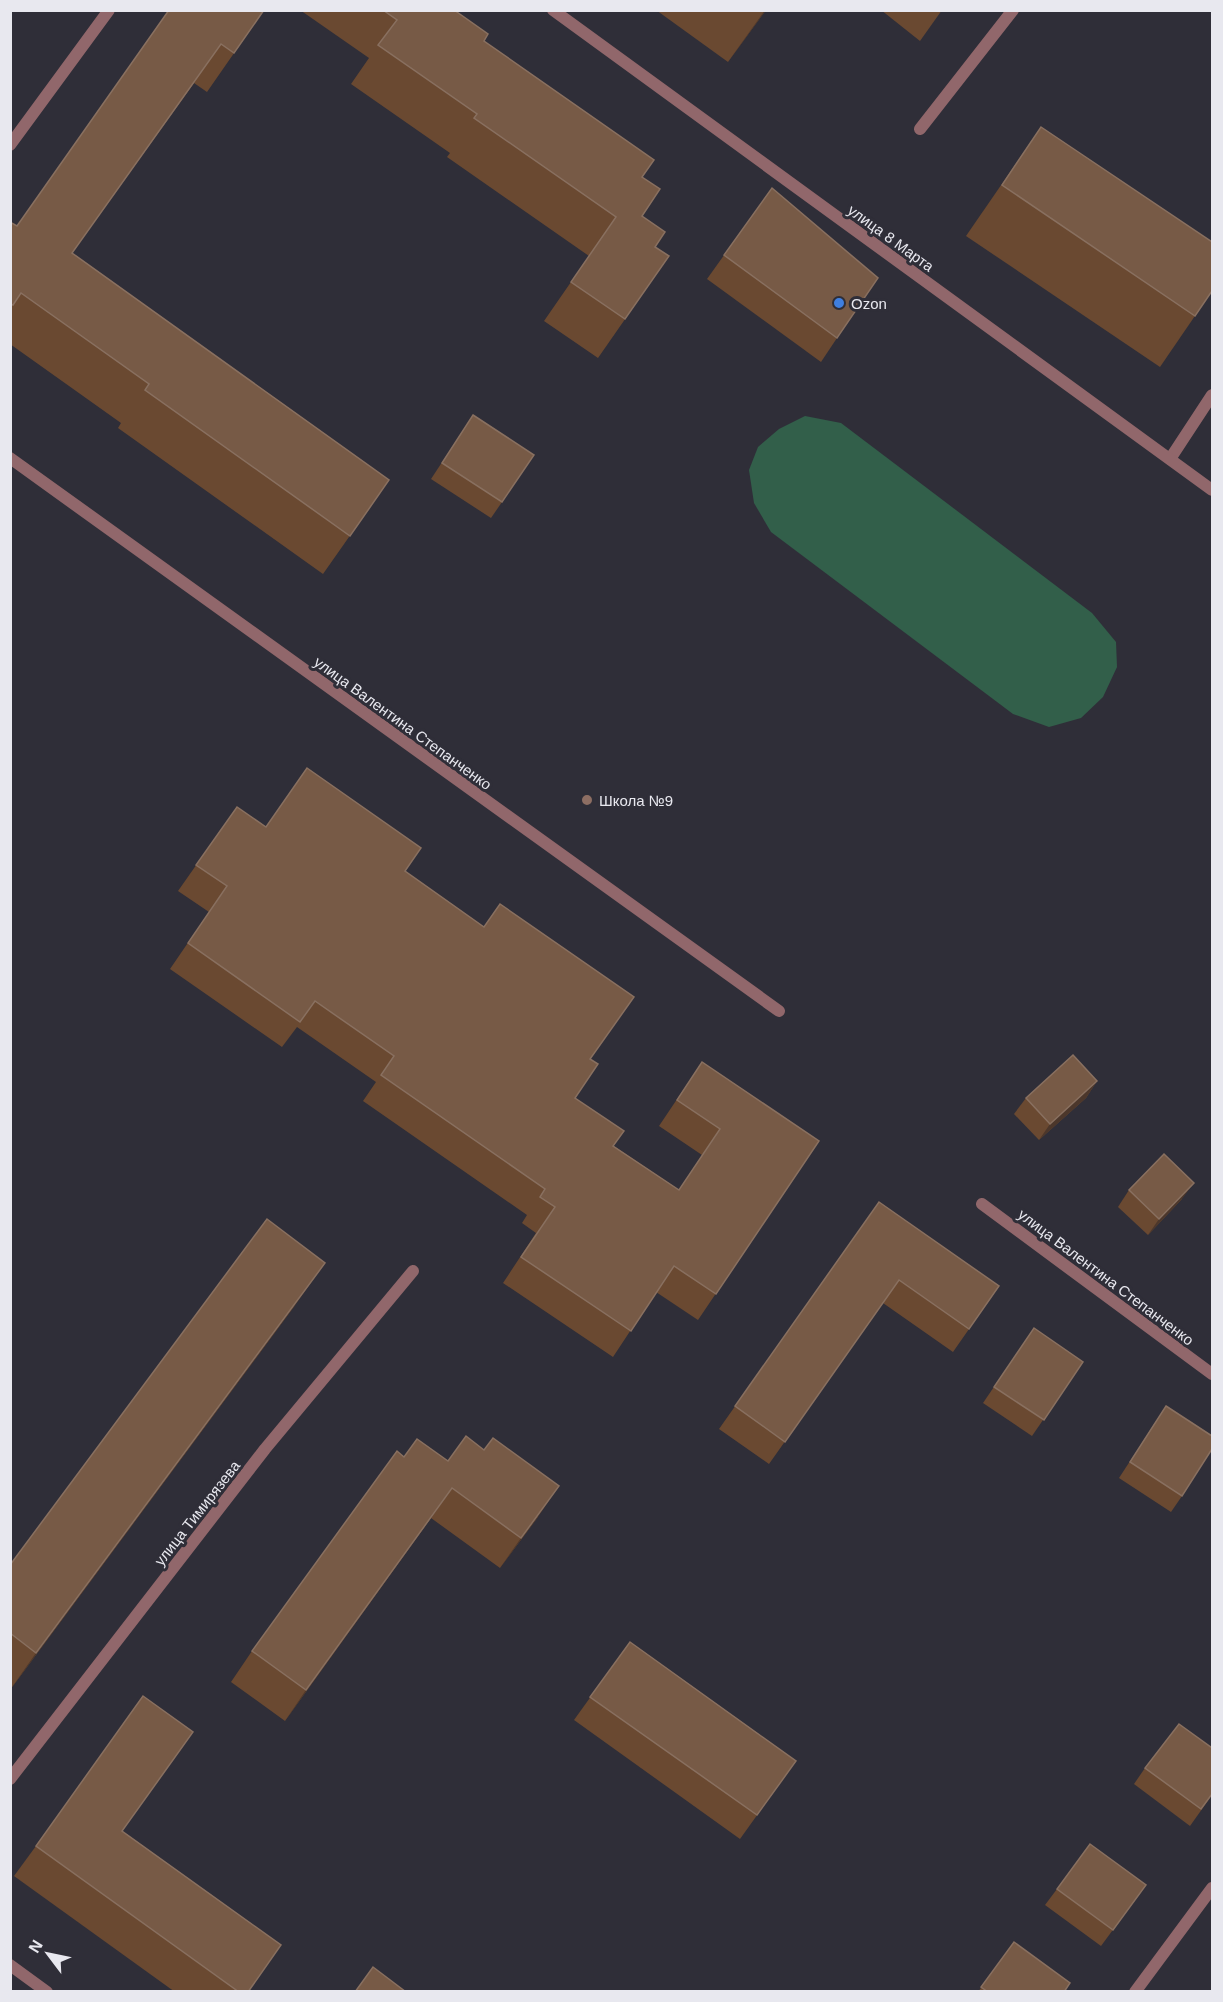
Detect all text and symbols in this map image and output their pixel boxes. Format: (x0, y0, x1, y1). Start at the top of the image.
street label: улица 8 Марта (845, 201, 938, 275)
place label: Ozon (851, 295, 887, 312)
marker: Ozon (832, 296, 846, 310)
street label: улица Валентина Степанченко (311, 653, 495, 793)
place label: Школа №9 (599, 792, 673, 809)
marker: Школа №9 (580, 793, 594, 807)
street label: улица Валентина Степанченко (1015, 1205, 1197, 1349)
street label: улица Тимирязева (151, 1457, 244, 1569)
north arrow (18, 1924, 78, 1984)
text: N (25, 1937, 46, 1956)

